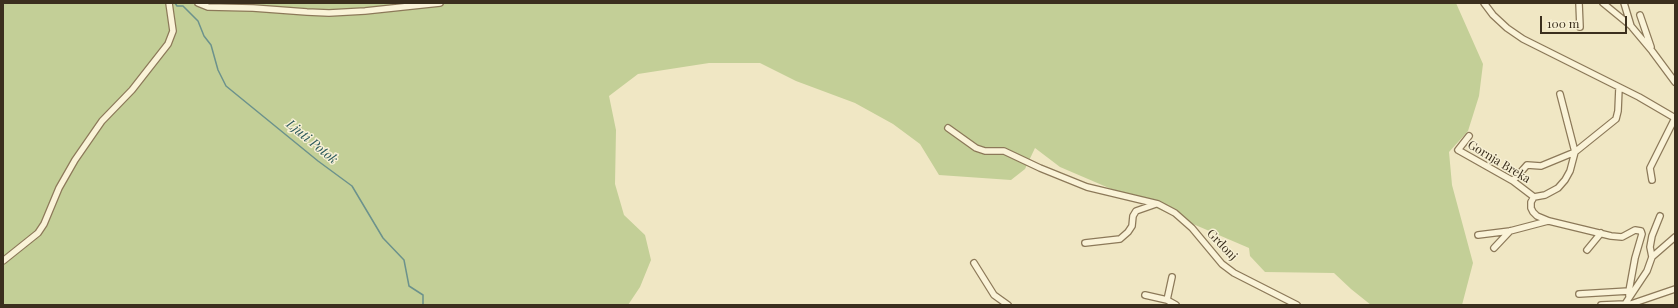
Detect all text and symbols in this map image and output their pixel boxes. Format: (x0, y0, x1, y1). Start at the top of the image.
scale bar (1542, 8, 1629, 34)
text: 100 m (1547, 15, 1579, 31)
water label: Ljuti Potok (283, 117, 341, 167)
street label: Gornja Breka (1465, 138, 1533, 186)
street label: Grdonj (1204, 227, 1240, 263)

